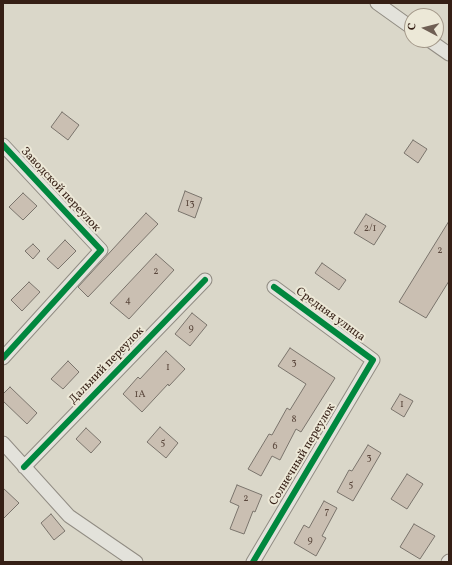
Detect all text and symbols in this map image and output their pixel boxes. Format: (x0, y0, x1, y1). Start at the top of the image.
north arrow (404, 8, 444, 48)
text: С (405, 22, 420, 31)
street label: Заводской переулок (17, 145, 103, 235)
house number: 13 (185, 198, 195, 210)
house number: 2/1 (364, 223, 376, 235)
house number: 2 (437, 245, 443, 257)
house number: 2 (153, 266, 159, 278)
street label: Средняя улица (292, 285, 368, 345)
house number: 4 (125, 295, 131, 307)
house number: 9 (188, 323, 194, 335)
street label: Дальний переулок (66, 324, 148, 408)
house number: 3 (291, 357, 297, 369)
house number: 1 (166, 362, 170, 374)
house number: 1А (135, 389, 145, 401)
house number: 1 (400, 399, 404, 411)
street label: Солнечный переулок (267, 401, 339, 509)
house number: 8 (291, 414, 297, 426)
house number: 5 (161, 437, 165, 449)
house number: 6 (272, 441, 278, 453)
house number: 3 (366, 452, 372, 464)
house number: 5 (349, 479, 353, 491)
house number: 2 (243, 493, 249, 505)
house number: 7 (325, 506, 329, 518)
house number: 9 (307, 535, 313, 547)

